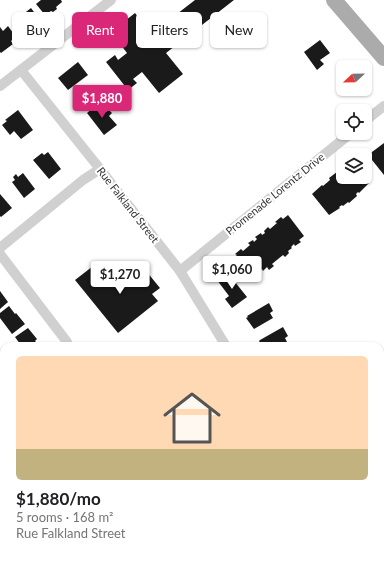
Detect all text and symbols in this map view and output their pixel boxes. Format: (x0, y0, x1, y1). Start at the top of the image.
chip: Buy (12, 12, 64, 48)
chip: Rent (72, 12, 128, 48)
chip: Filters (136, 12, 202, 48)
chip: New (210, 12, 267, 48)
north arrow (336, 60, 372, 96)
map controls (336, 60, 372, 184)
pin: $1,880 (69, 85, 135, 119)
text: $1,880 (82, 90, 122, 106)
button: locate (336, 104, 372, 140)
button: layers (336, 148, 372, 184)
street label: Promenade Lorentz Drive (223, 150, 327, 237)
street label: Rue Falkland Street (95, 164, 162, 245)
pin: $1,060 (199, 256, 265, 290)
pin: $1,270 (87, 261, 153, 295)
text: $1,060 (212, 261, 252, 277)
text: $1,270 (100, 266, 140, 282)
icon: home (156, 382, 228, 454)
text: $1,880/mo (16, 488, 101, 509)
text: 5 rooms · 168 m² (16, 509, 113, 525)
text: Rue Falkland Street (16, 525, 126, 541)

